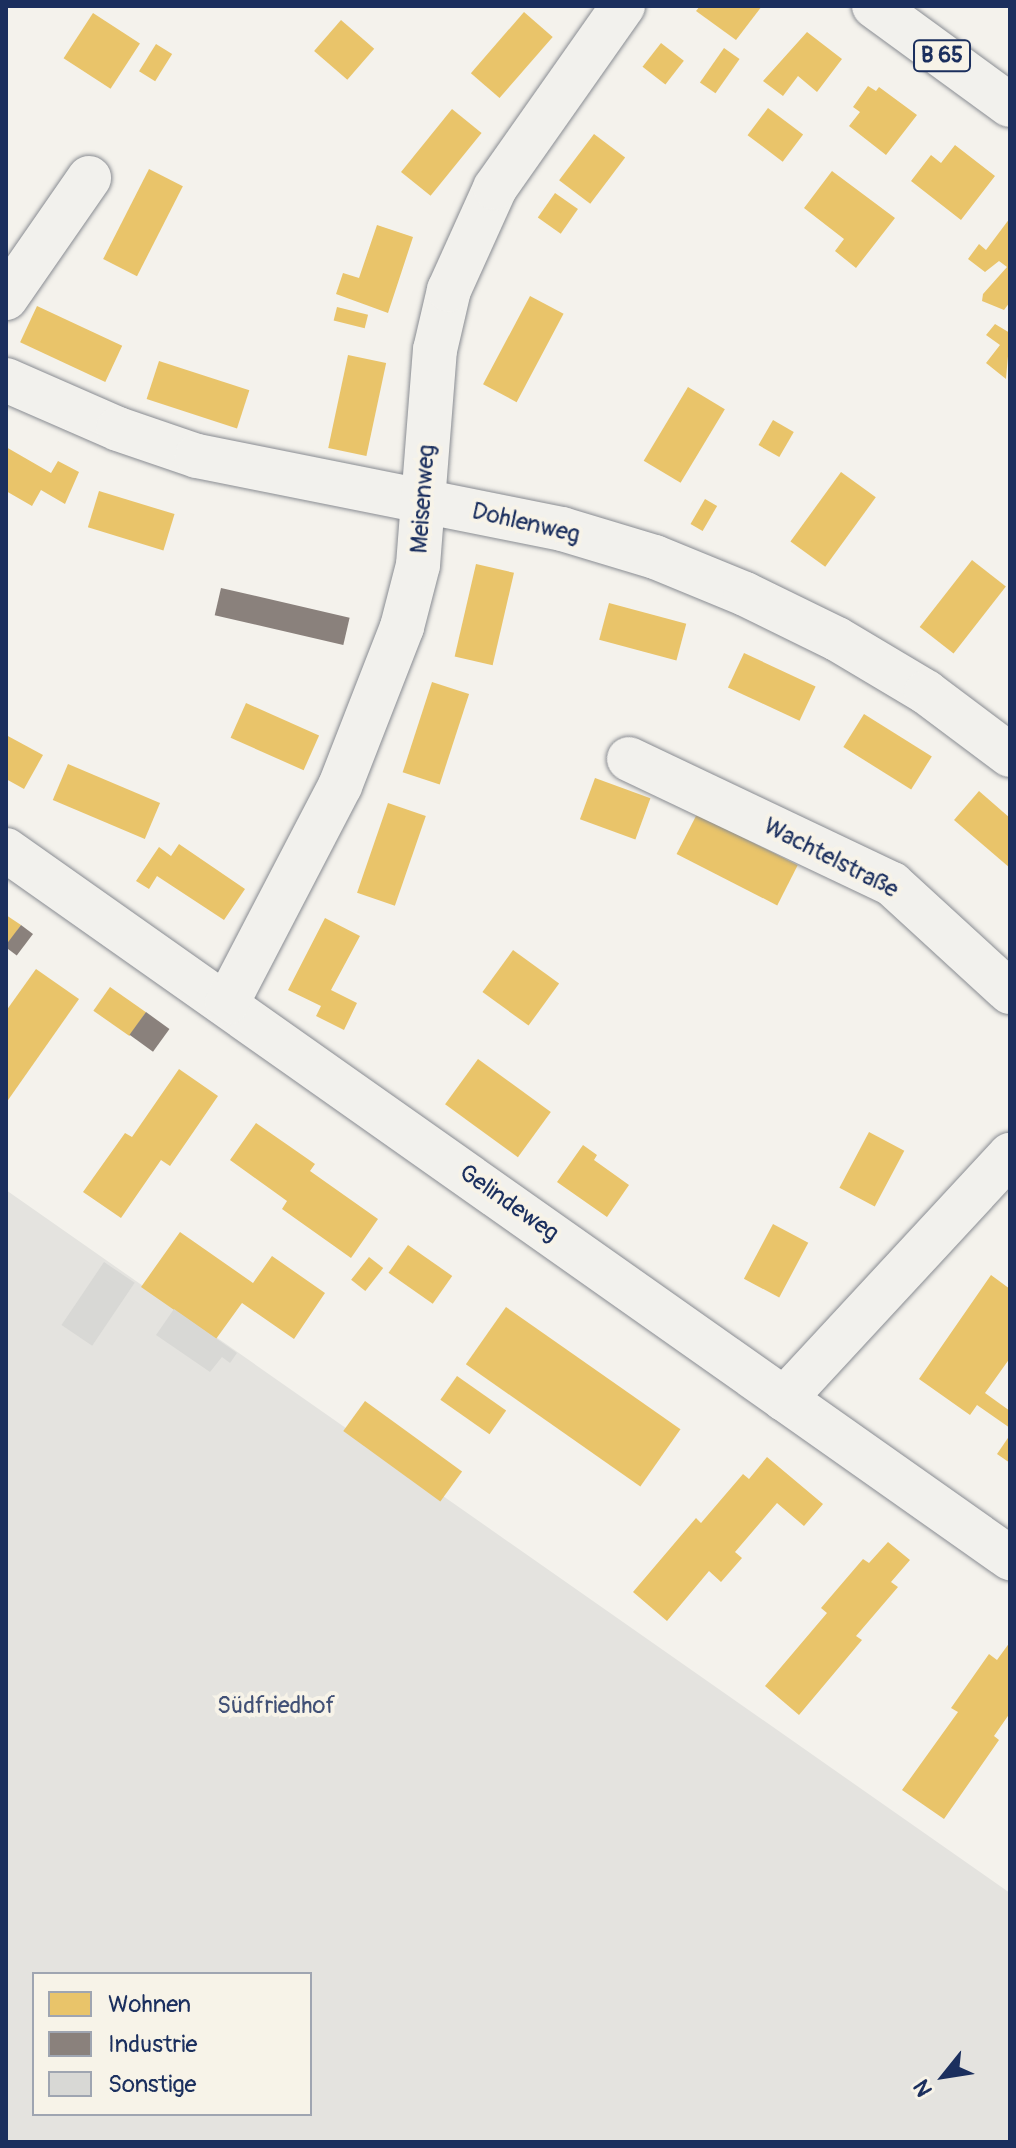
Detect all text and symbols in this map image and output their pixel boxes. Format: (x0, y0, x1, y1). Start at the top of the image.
road number: B 65 (912, 38, 972, 74)
street label: Meisenweg (405, 444, 441, 554)
street label: Dohlenweg (469, 497, 583, 549)
street label: Wachtelstraße (759, 812, 903, 904)
street label: Gelindeweg (454, 1158, 564, 1248)
park label: Südfriedhof (217, 1692, 335, 1720)
legend (32, 1972, 312, 2116)
text: Wohnen (108, 1990, 191, 2019)
text: Industrie (108, 2030, 197, 2059)
north arrow (904, 2036, 984, 2116)
text: Sonstige (108, 2070, 196, 2099)
text: N (907, 2075, 939, 2101)

